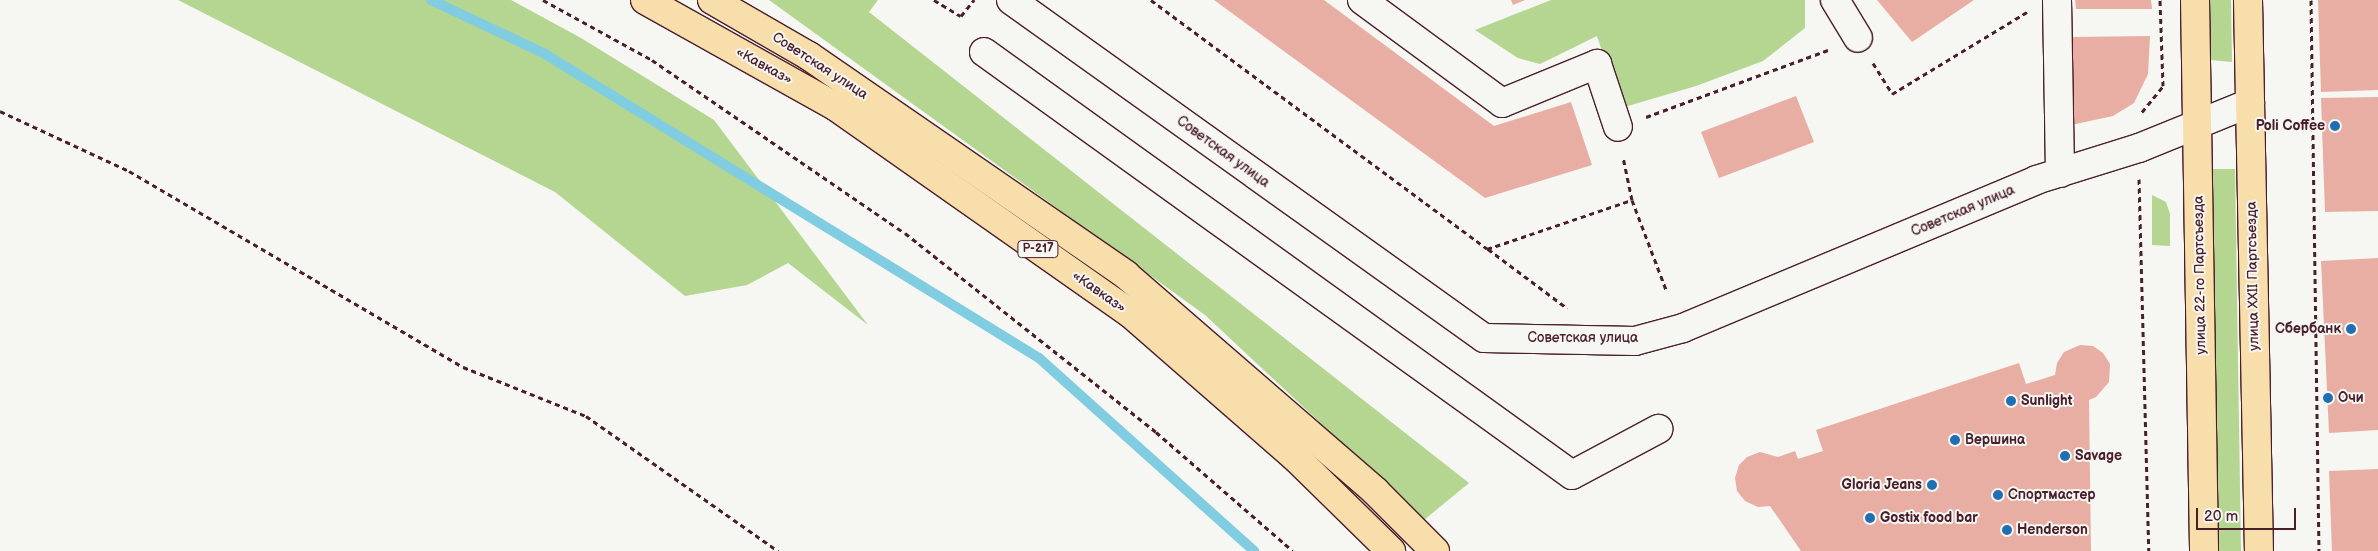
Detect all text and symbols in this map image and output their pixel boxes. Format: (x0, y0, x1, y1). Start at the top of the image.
street label: Советская улица (769, 29, 871, 103)
street label: «Кавказ» (733, 44, 795, 88)
street label: Советская улица (1173, 113, 1273, 191)
place label: Poli Coffee (2256, 118, 2325, 134)
marker: Poli Coffee (2329, 120, 2341, 132)
street label: Советская улица (1909, 182, 2017, 240)
street label: улица 22-го Партсъезда (2190, 195, 2210, 355)
street label: улица XXII Партсъезда (2243, 201, 2263, 351)
road number: Р-217 (1017, 240, 1059, 258)
street label: «Кавказ» (1069, 267, 1129, 317)
place label: Сбербанк (2275, 321, 2341, 337)
marker: Сбербанк (2345, 323, 2357, 335)
street label: Советская улица (1528, 330, 1638, 346)
place label: Очи (2338, 390, 2364, 406)
marker: Очи (2322, 392, 2334, 404)
place label: Sunlight (2021, 393, 2072, 409)
marker: Sunlight (2005, 395, 2017, 407)
place label: Вершина (1965, 432, 2025, 448)
marker: Вершина (1949, 434, 1961, 446)
place label: Savage (2075, 448, 2122, 464)
marker: Savage (2059, 450, 2071, 462)
place label: Gloria Jeans (1842, 477, 1922, 493)
marker: Gloria Jeans (1926, 479, 1938, 491)
place label: Спортмастер (2008, 487, 2096, 503)
marker: Спортмастер (1992, 489, 2004, 501)
scale bar (2198, 498, 2298, 530)
text: 20 m (2204, 507, 2238, 526)
place label: Gostix food bar (1880, 510, 1978, 526)
marker: Gostix food bar (1864, 512, 1876, 524)
place label: Henderson (2017, 522, 2088, 538)
marker: Henderson (2001, 524, 2013, 536)

